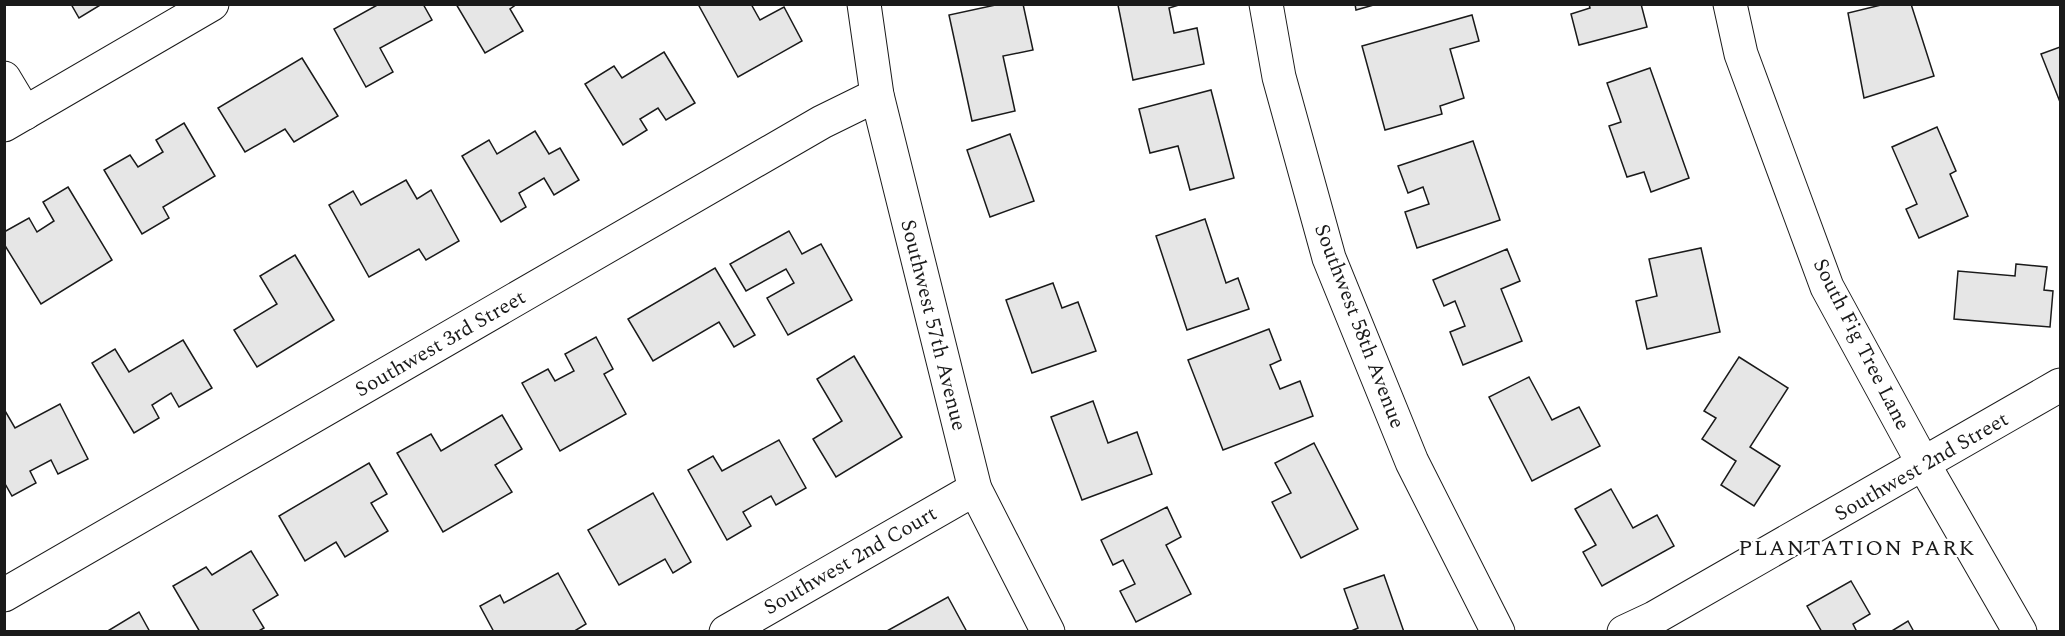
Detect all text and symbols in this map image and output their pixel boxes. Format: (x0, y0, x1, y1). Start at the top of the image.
street label: Southwest 57th Avenue (891, 216, 975, 434)
street label: Southwest 58th Avenue (1305, 219, 1413, 433)
street label: South Fig Tree Lane (1804, 253, 1918, 436)
street label: Southwest 3rd Street (349, 282, 532, 406)
street label: Southwest 2nd Street (1828, 404, 2015, 530)
street label: Southwest 2nd Court (758, 498, 943, 624)
district label: PLANTATION PARK (1738, 532, 1976, 565)

